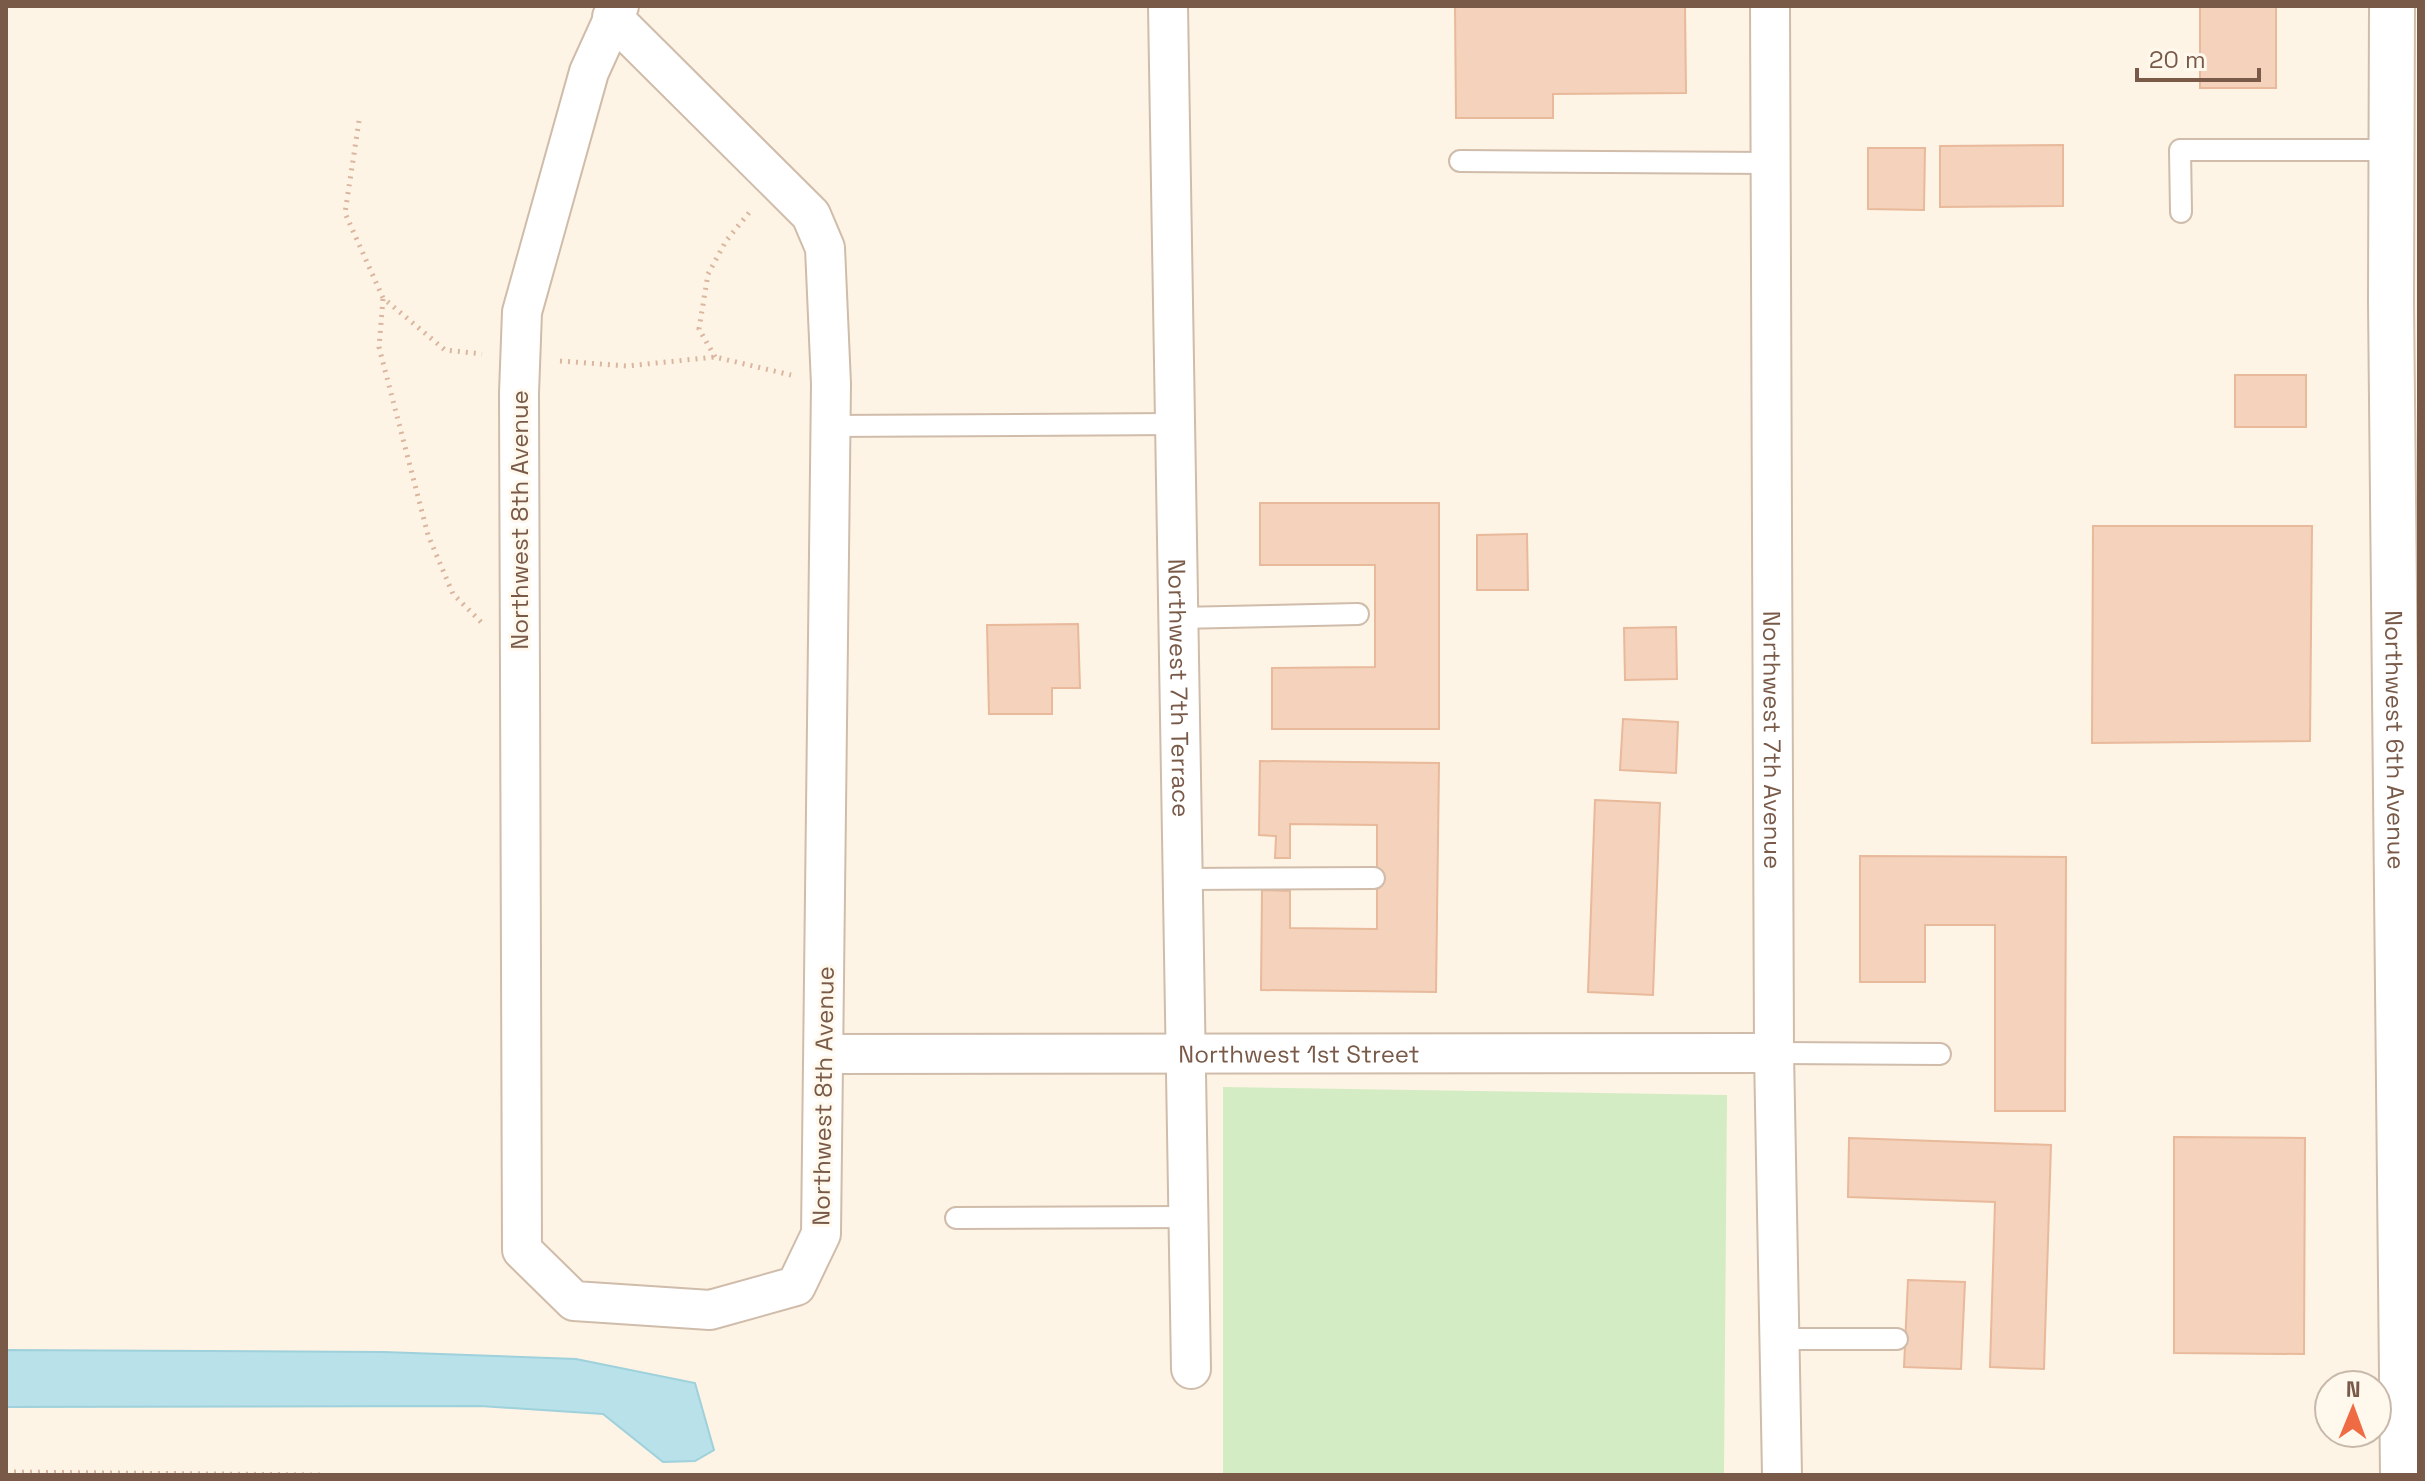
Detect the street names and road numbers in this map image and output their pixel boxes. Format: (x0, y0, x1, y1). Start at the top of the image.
street label: Northwest 8th Avenue (504, 390, 535, 650)
street label: Northwest 7th Terrace (1162, 558, 1197, 818)
street label: Northwest 6th Avenue (2379, 610, 2412, 870)
street label: Northwest 7th Avenue (1757, 611, 1789, 869)
street label: Northwest 8th Avenue (805, 966, 841, 1226)
street label: Northwest 1st Street (1178, 1038, 1420, 1069)

